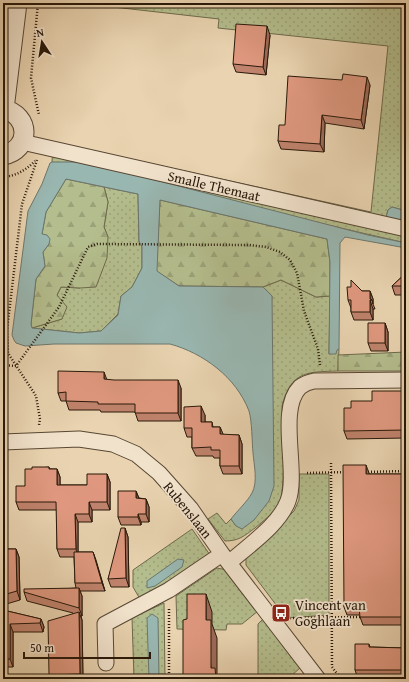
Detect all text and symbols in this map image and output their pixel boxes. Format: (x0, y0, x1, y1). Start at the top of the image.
north arrow (22, 22, 62, 62)
text: N (35, 23, 46, 41)
street label: Smalle Themaat (166, 166, 262, 206)
street label: Rubenslaan (159, 477, 217, 543)
place label: Vincent van Goghlaan (295, 595, 366, 631)
bus stop icon: Vincent van Goghlaan (270, 602, 292, 624)
scale bar (24, 634, 150, 660)
text: 50 m (30, 639, 54, 656)

